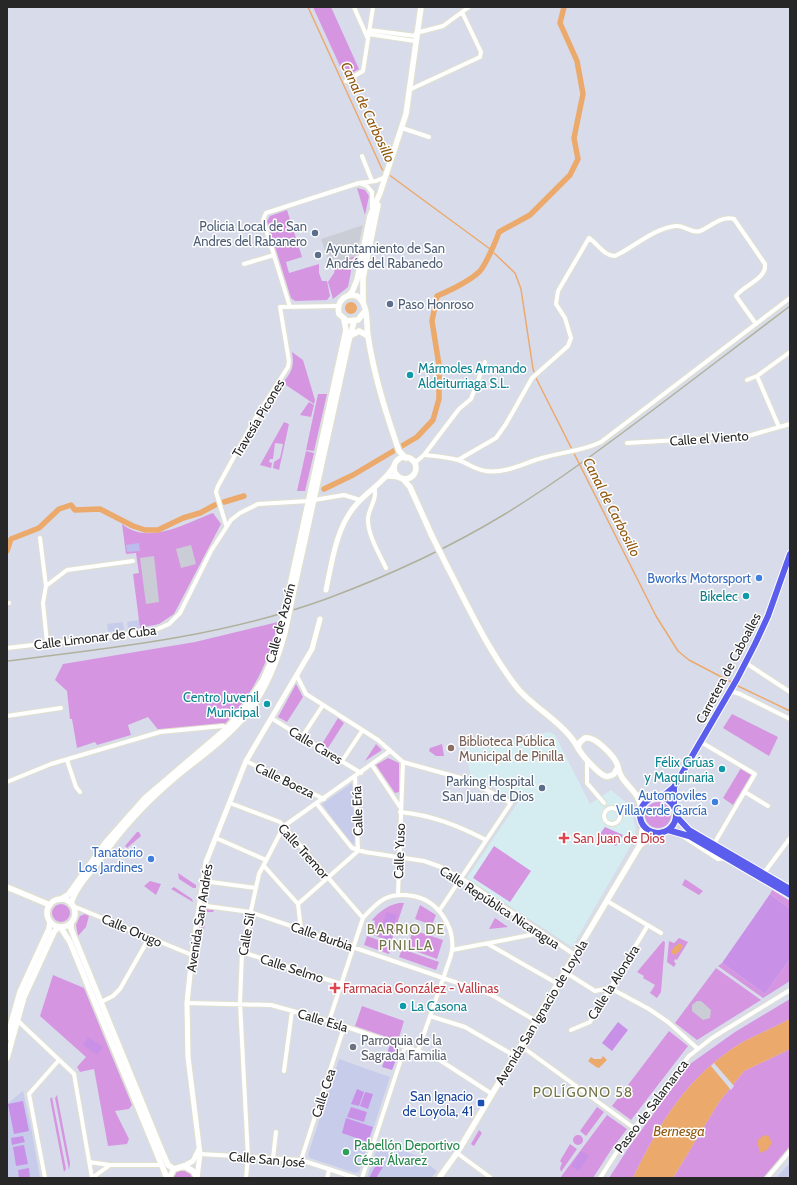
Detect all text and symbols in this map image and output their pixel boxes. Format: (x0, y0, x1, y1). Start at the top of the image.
water label: Canal de Carbosillo (337, 59, 399, 165)
place label: Policia Local de San Andres del Rabanero (193, 218, 307, 249)
marker: Policia Local de San Andres del Rabanero (310, 228, 320, 238)
place label: Ayuntamiento de San Andrés del Rabanedo (326, 240, 445, 271)
marker: Ayuntamiento de San Andrés del Rabanedo (313, 250, 323, 260)
place label: Paso Honroso (398, 296, 474, 312)
marker: Paso Honroso (385, 299, 395, 309)
place label: Mármoles Armando Aldeiturriaga S.L. (418, 360, 527, 391)
marker: Mármoles Armando Aldeiturriaga S.L. (405, 370, 415, 380)
street label: Travesía Picones (228, 375, 288, 460)
street label: Calle el Viento (669, 427, 749, 449)
water label: Canal de Carbosillo (579, 454, 645, 560)
place label: Bworks Motorsport (647, 570, 752, 586)
marker: Bworks Motorsport (754, 573, 764, 583)
street label: Calle de Azorín (262, 581, 298, 665)
place label: Bikelec (700, 588, 738, 604)
marker: Bikelec (741, 591, 751, 601)
street label: Carretera de Caboalles (692, 609, 764, 726)
street label: Calle Limonar de Cuba (33, 621, 158, 652)
place label: Centro Juvenil Municipal (183, 689, 259, 720)
marker: Centro Juvenil Municipal (262, 699, 272, 709)
street label: Calle Cares (286, 723, 346, 768)
place label: Biblioteca Pública Municipal de Pinilla (459, 733, 564, 764)
marker: Biblioteca Pública Municipal de Pinilla (446, 743, 456, 753)
place label: Félix Grúas y Maquinaria (644, 754, 715, 785)
street label: Calle Boeza (253, 759, 318, 802)
marker: Félix Grúas y Maquinaria (717, 764, 727, 774)
place label: Parking Hospital San Juan de Dios (442, 773, 535, 804)
marker: Parking Hospital San Juan de Dios (537, 783, 547, 793)
street label: Calle Ería (348, 785, 366, 836)
place label: Automoviles Villaverde García (616, 787, 708, 818)
marker: Automoviles Villaverde García (710, 797, 720, 807)
street label: Calle Tremor (275, 820, 334, 883)
street label: Calle Yuso (390, 823, 408, 879)
place label: San Juan de Dios (573, 830, 666, 846)
marker: San Juan de Dios (558, 832, 570, 844)
place label: Tanatorio Los Jardines (79, 844, 144, 875)
marker: Tanatorio Los Jardines (146, 854, 156, 864)
street label: Avenida San Andrés (183, 862, 216, 973)
street label: Calle República Nicaragua (437, 862, 564, 952)
street label: Calle Orugo (99, 910, 165, 950)
street label: Calle Sil (234, 911, 258, 957)
street label: Calle Burbia (289, 918, 356, 954)
district label: BARRIO DE PINILLA (367, 920, 445, 954)
street label: Avenida San Ignacio de Loyola (491, 936, 591, 1087)
street label: Calle la Alondra (584, 941, 643, 1022)
street label: Calle Selmo (258, 950, 326, 986)
place label: Farmacia González - Vallinas (343, 980, 500, 996)
marker: Farmacia González - Vallinas (330, 983, 340, 993)
place label: La Casona (411, 998, 468, 1014)
marker: La Casona (398, 1001, 408, 1011)
street label: Calle Esla (296, 1005, 351, 1035)
place label: Parroquia de la Sagrada Familia (361, 1032, 447, 1063)
marker: Parroquia de la Sagrada Familia (348, 1042, 358, 1052)
street label: Paseo de Salamanca (611, 1056, 692, 1156)
street label: Calle Cea (308, 1066, 339, 1120)
district label: POLÍGONO 58 (533, 1083, 633, 1101)
place label: San Ignacio de Loyola, 41 (402, 1088, 473, 1119)
marker: San Ignacio de Loyola, 41 (476, 1098, 486, 1108)
water label: Bernesga (653, 1122, 705, 1140)
place label: Pabellón Deportivo César Álvarez (354, 1137, 460, 1168)
marker: Pabellón Deportivo César Álvarez (341, 1147, 351, 1157)
street label: Calle San José (228, 1148, 306, 1170)

